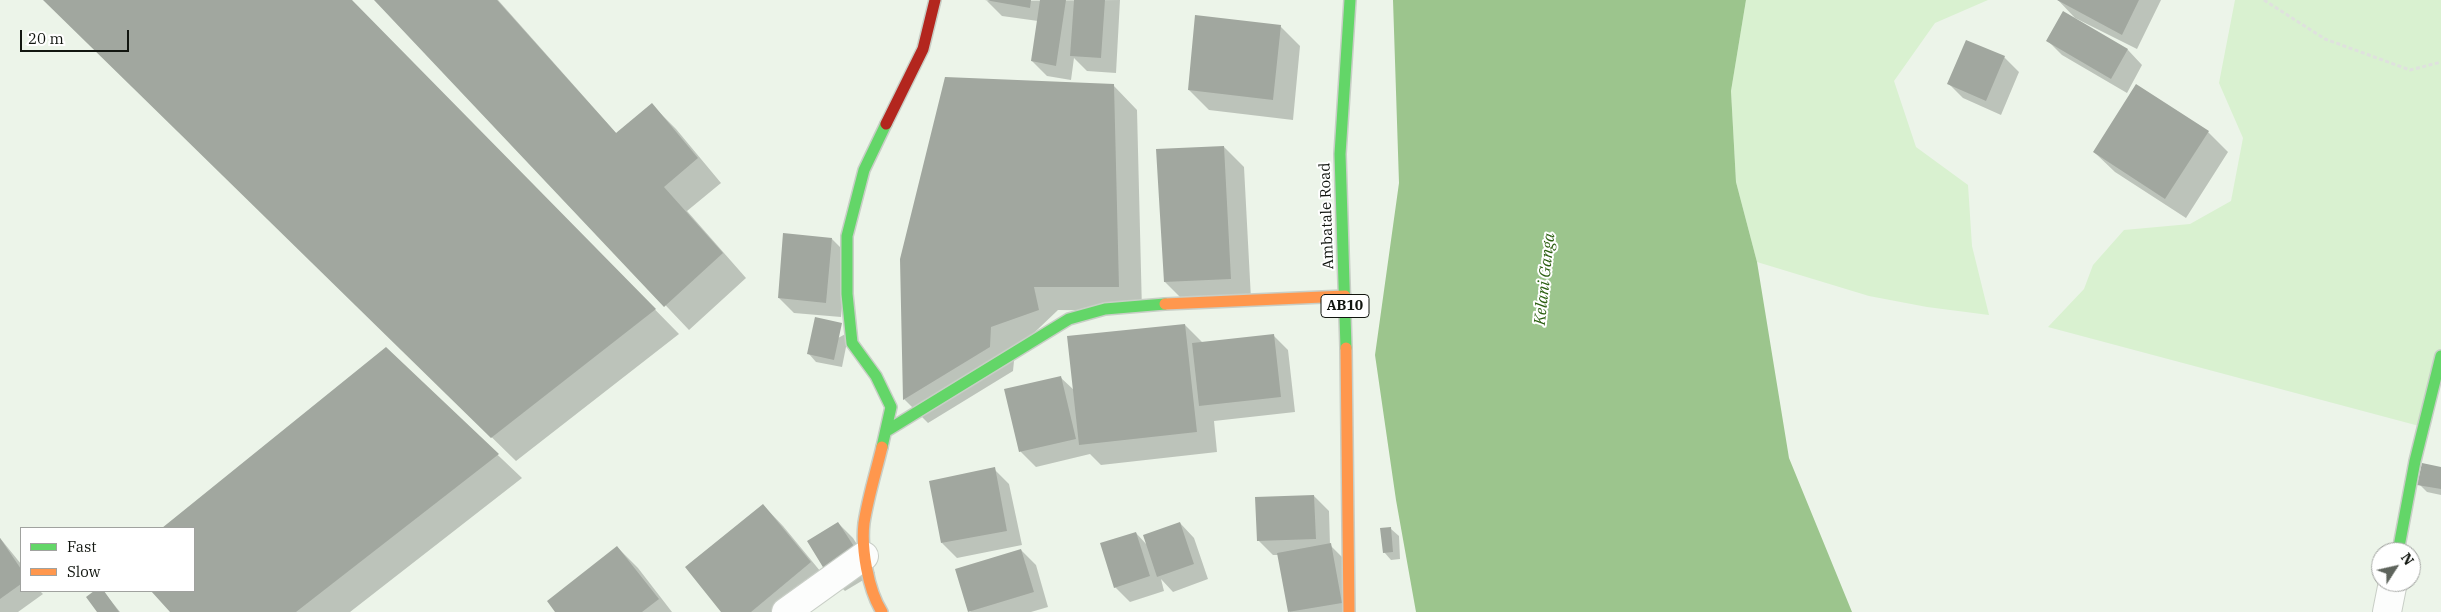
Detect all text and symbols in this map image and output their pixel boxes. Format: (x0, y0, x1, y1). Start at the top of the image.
scale bar (22, 20, 131, 52)
text: 20 m (28, 29, 64, 48)
street label: Ambatale Road (1316, 162, 1338, 270)
water label: Kelani Ganga (1531, 232, 1559, 326)
road number: AB10 (1321, 294, 1369, 318)
legend (20, 527, 195, 592)
text: Fast (67, 537, 97, 556)
north arrow (2371, 542, 2421, 592)
text: N (2397, 549, 2418, 569)
text: Slow (67, 562, 100, 581)

